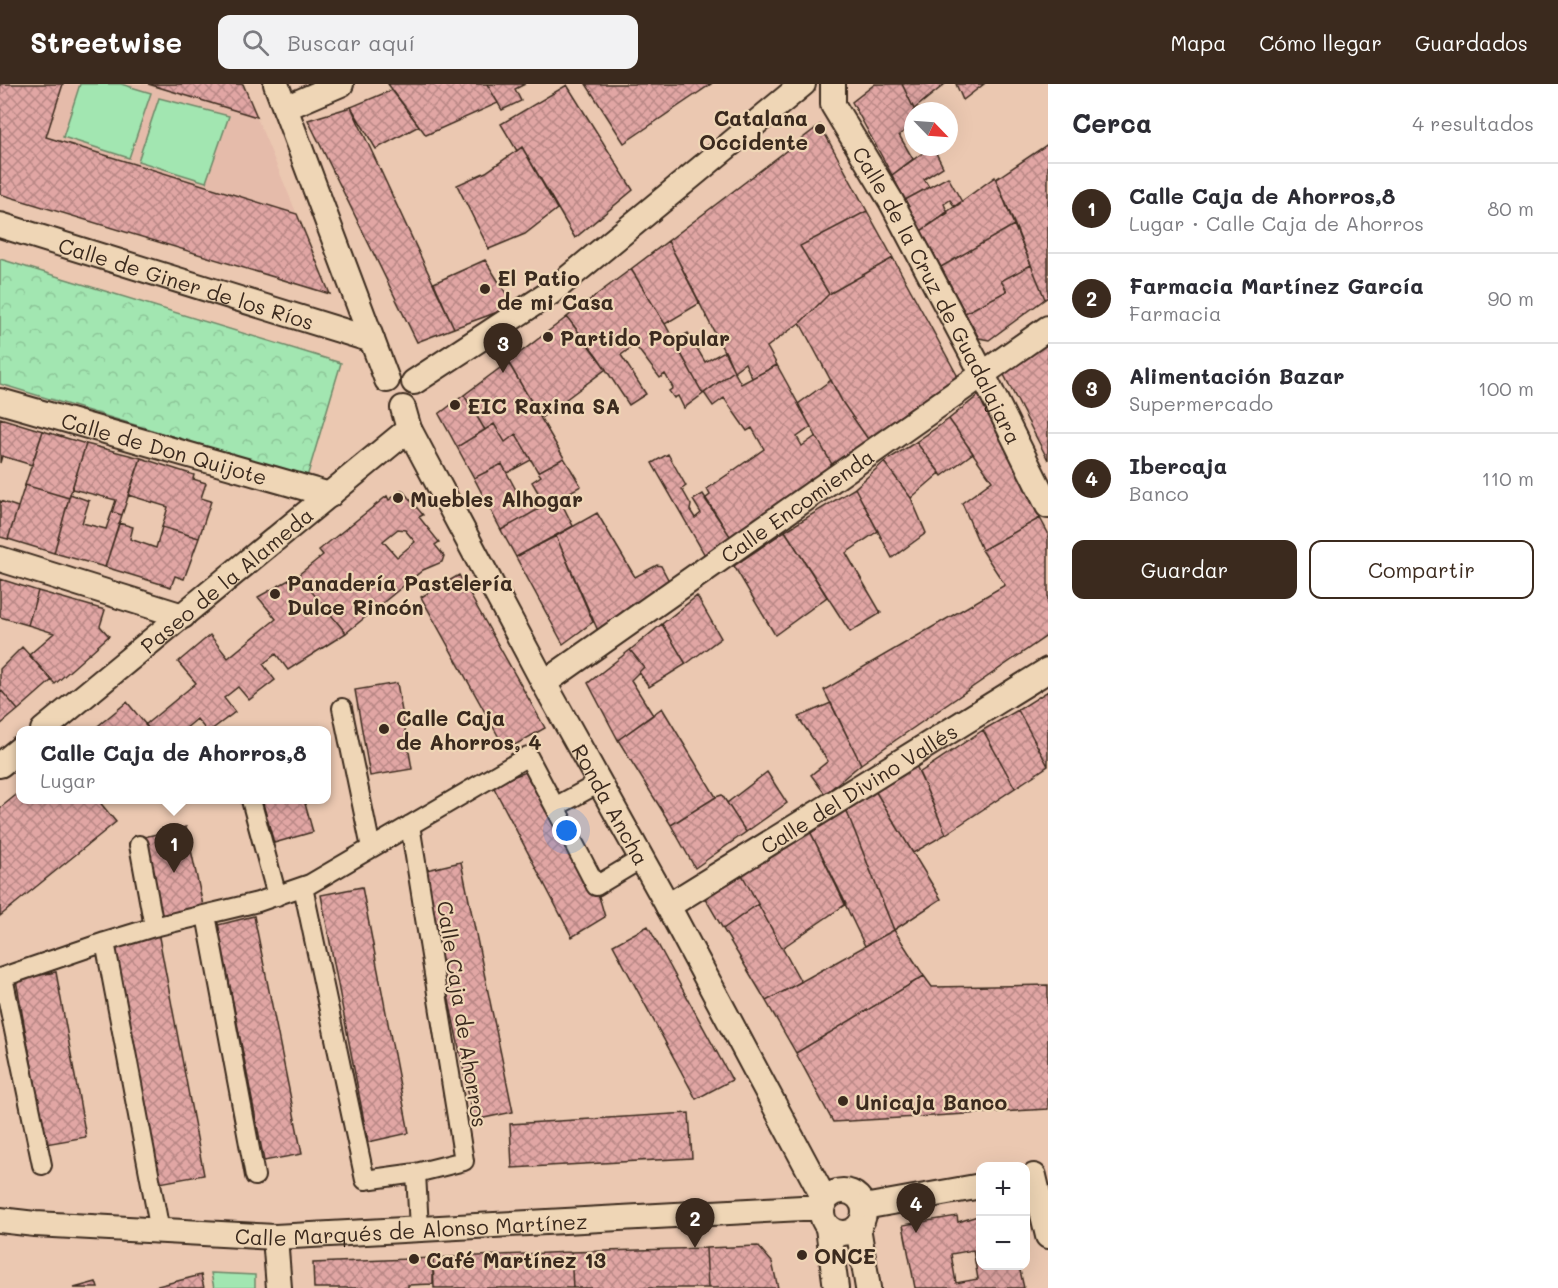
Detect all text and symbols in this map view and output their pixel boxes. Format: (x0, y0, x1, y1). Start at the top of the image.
search box (218, 15, 638, 69)
text: Streetwise (30, 24, 182, 60)
icon: search (239, 26, 272, 59)
text: Buscar aquí (287, 28, 415, 57)
text: Mapa (1170, 29, 1226, 56)
text: Cómo llegar (1259, 29, 1382, 56)
text: Guardados (1415, 29, 1528, 56)
north arrow (904, 102, 958, 156)
place label: Catalana Occidente (699, 104, 808, 155)
text: Cerca (1072, 106, 1152, 140)
text: 4 resultados (1412, 110, 1534, 136)
marker: Catalana Occidente (813, 122, 827, 136)
street label: Calle de la Cruz de Guadalajara (847, 141, 1028, 448)
text: Calle Caja de Ahorros,8 (1129, 181, 1395, 210)
text: 1 (1087, 195, 1096, 221)
text: 80 m (1487, 195, 1534, 221)
text: Lugar · Calle Caja de Ahorros (1129, 210, 1424, 236)
street label: Calle de Giner de los Ríos (55, 230, 317, 335)
place label: El Patio de mi Casa (497, 264, 614, 315)
text: Farmacia Martínez García (1129, 271, 1424, 300)
marker: El Patio de mi Casa (478, 282, 492, 296)
text: 2 (1086, 285, 1097, 311)
text: 90 m (1488, 285, 1534, 311)
text: Farmacia (1129, 300, 1221, 326)
pin: 3 (484, 324, 522, 373)
place label: Partido Popular (560, 324, 730, 351)
marker: Partido Popular (541, 330, 555, 344)
text: Alimentación Bazar (1129, 361, 1344, 390)
text: 3 (1086, 375, 1098, 401)
text: 100 m (1478, 375, 1534, 401)
text: Supermercado (1129, 390, 1273, 416)
place label: EIC Raxina SA (467, 392, 620, 419)
marker: EIC Raxina SA (448, 398, 462, 412)
street label: Calle de Don Quijote (58, 406, 270, 490)
street label: Calle Encomienda (715, 442, 878, 568)
text: Ibercaja (1129, 451, 1227, 480)
text: 4 (1085, 465, 1098, 491)
text: 110 m (1481, 465, 1534, 491)
text: Banco (1129, 480, 1189, 506)
place label: Muebles Alhogar (410, 485, 583, 512)
marker: Muebles Alhogar (391, 491, 405, 505)
street label: Paseo de la Alameda (134, 501, 318, 658)
button: Guardar (1072, 540, 1297, 599)
button: Compartir (1309, 540, 1534, 599)
place label: Panadería Pastelería Dulce Rincón (287, 569, 513, 620)
marker: Panadería Pastelería Dulce Rincón (268, 587, 282, 601)
place label: Calle Caja de Ahorros, 4 (396, 704, 542, 755)
street label: Calle del Divino Vallés (755, 717, 962, 859)
marker: Calle Caja de Ahorros, 4 (377, 722, 391, 736)
popup (16, 726, 331, 804)
text: Calle Caja de Ahorros,8 (40, 738, 307, 767)
street label: Ronda Ancha (567, 739, 656, 869)
text: Lugar (40, 767, 96, 793)
your location (552, 816, 581, 845)
pin: 1 (154, 824, 194, 873)
street label: Calle Caja de Ahorros (432, 899, 494, 1129)
place label: Unicaja Banco (855, 1088, 1007, 1115)
marker: Unicaja Banco (836, 1094, 850, 1108)
map controls (976, 1162, 1030, 1270)
button: + (976, 1162, 1030, 1216)
pin: 4 (896, 1184, 936, 1233)
pin: 2 (676, 1198, 714, 1248)
street label: Calle Marqués de Alonso Martínez (234, 1206, 588, 1251)
button: − (976, 1216, 1030, 1270)
place label: ONCE (814, 1242, 876, 1269)
place label: Café Martínez 13 (426, 1246, 606, 1273)
marker: ONCE (795, 1248, 809, 1262)
marker: Café Martínez 13 (407, 1252, 421, 1266)

